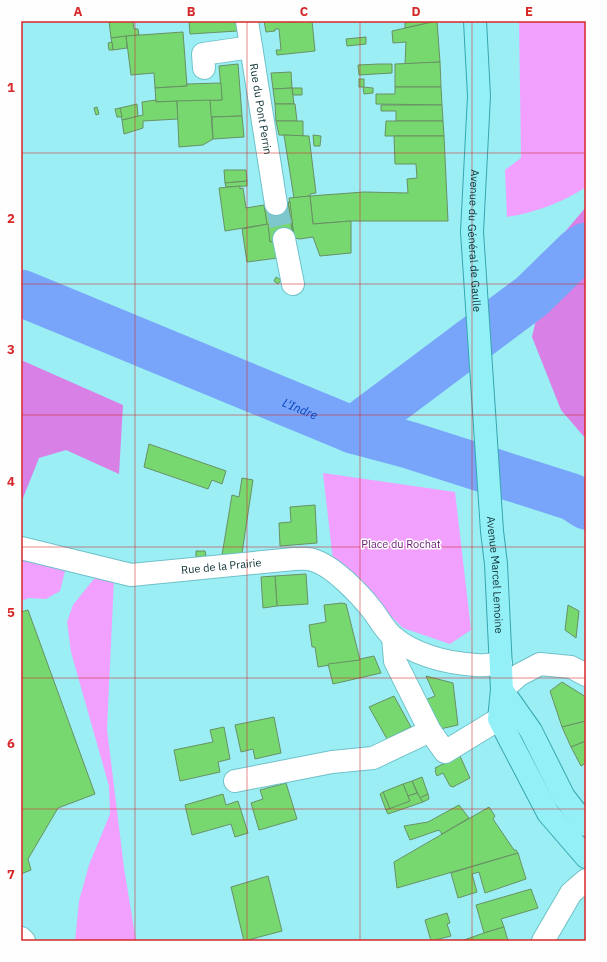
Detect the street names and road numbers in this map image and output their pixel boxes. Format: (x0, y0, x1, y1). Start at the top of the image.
street label: Rue du Pont Perrin (247, 62, 275, 156)
street label: Avenue du Général de Gaulle (465, 169, 484, 312)
street label: Avenue Marcel Lemoine (484, 516, 506, 634)
street label: Rue de la Prairie (181, 555, 262, 577)

